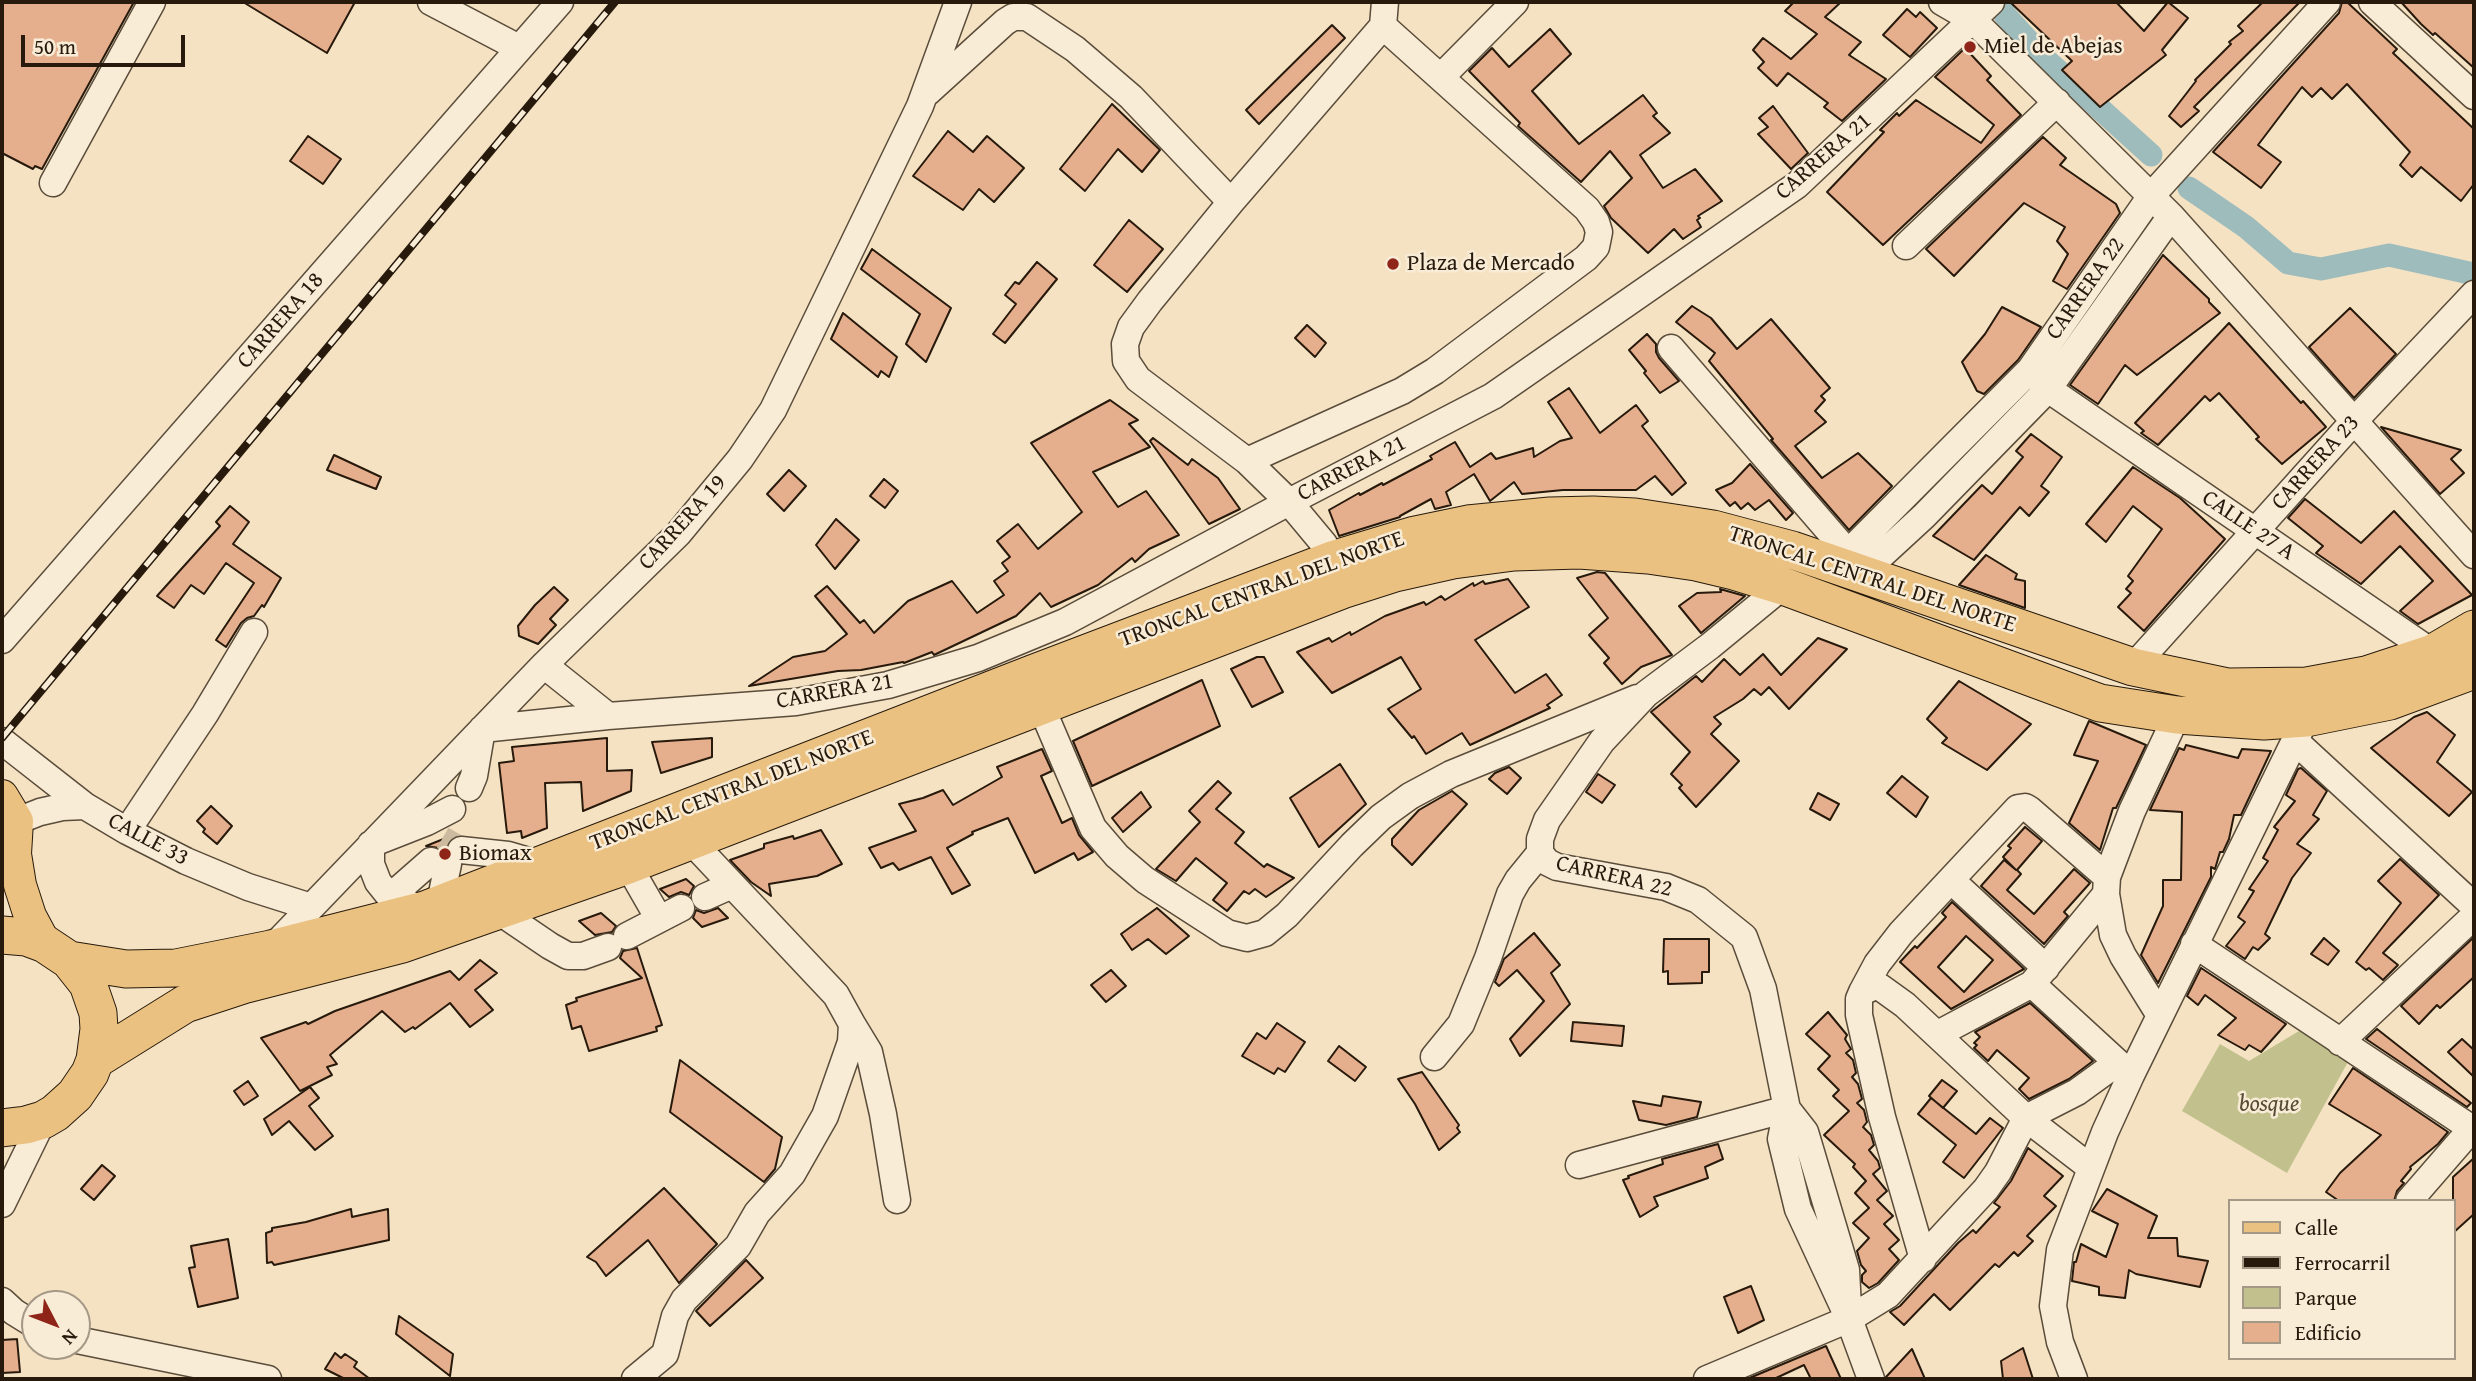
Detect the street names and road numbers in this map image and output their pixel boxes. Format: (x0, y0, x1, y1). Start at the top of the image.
street label: CARRERA 21 (1770, 108, 1878, 206)
street label: CARRERA 22 (2041, 233, 2131, 345)
street label: CARRERA 18 (232, 267, 330, 375)
street label: CARRERA 23 (2266, 410, 2366, 516)
street label: CARRERA 21 (1293, 430, 1411, 508)
street label: CARRERA 19 (633, 470, 733, 576)
street label: CALLE 27 A (2196, 485, 2300, 567)
street label: TRONCAL CENTRAL DEL NORTE (1725, 520, 2019, 640)
street label: TRONCAL CENTRAL DEL NORTE (1116, 526, 1408, 654)
street label: CARRERA 21 (774, 668, 896, 716)
street label: TRONCAL CENTRAL DEL NORTE (587, 724, 877, 858)
street label: CALLE 33 (103, 807, 193, 873)
street label: CARRERA 22 (1553, 850, 1675, 904)

